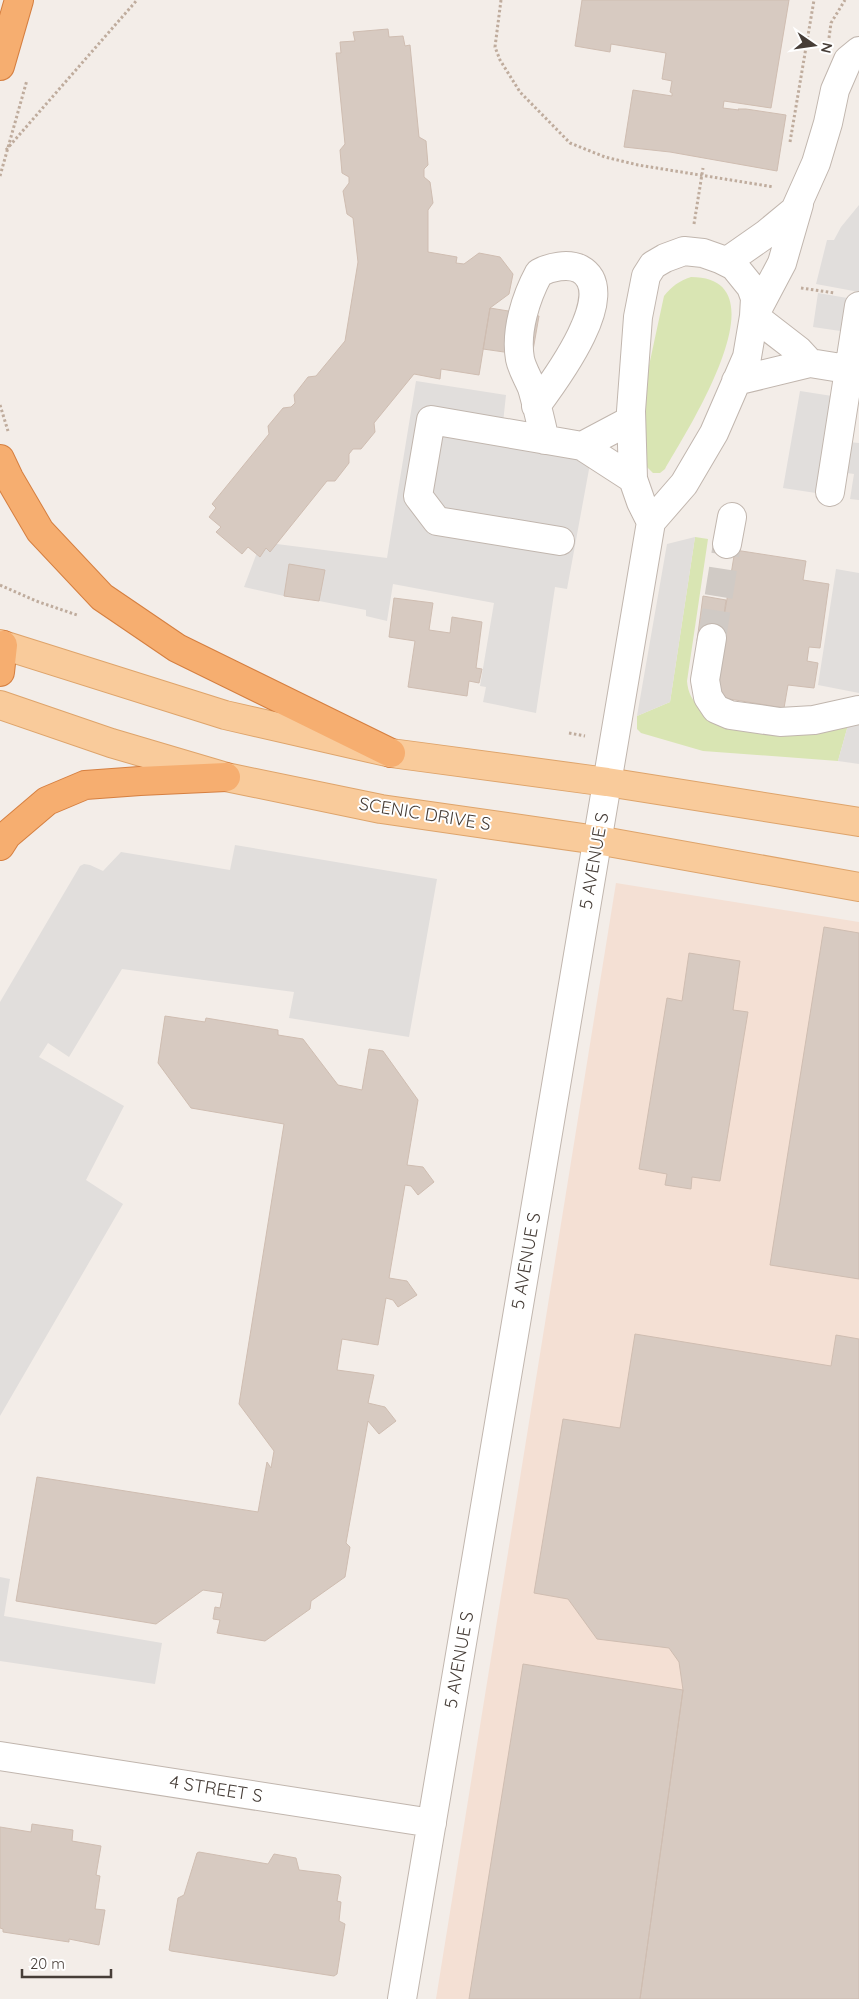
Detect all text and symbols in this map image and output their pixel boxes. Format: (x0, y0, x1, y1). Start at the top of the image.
north arrow (789, 20, 839, 70)
text: N (817, 41, 837, 55)
street label: SCENIC DRIVE S (358, 792, 493, 835)
street label: 5 AVENUE S (574, 811, 613, 911)
street label: 5 AVENUE S (506, 1211, 545, 1311)
street label: 5 AVENUE S (439, 1610, 478, 1710)
street label: 4 STREET S (168, 1770, 264, 1807)
scale bar (22, 1946, 111, 1978)
text: 20 m (30, 1954, 65, 1973)

